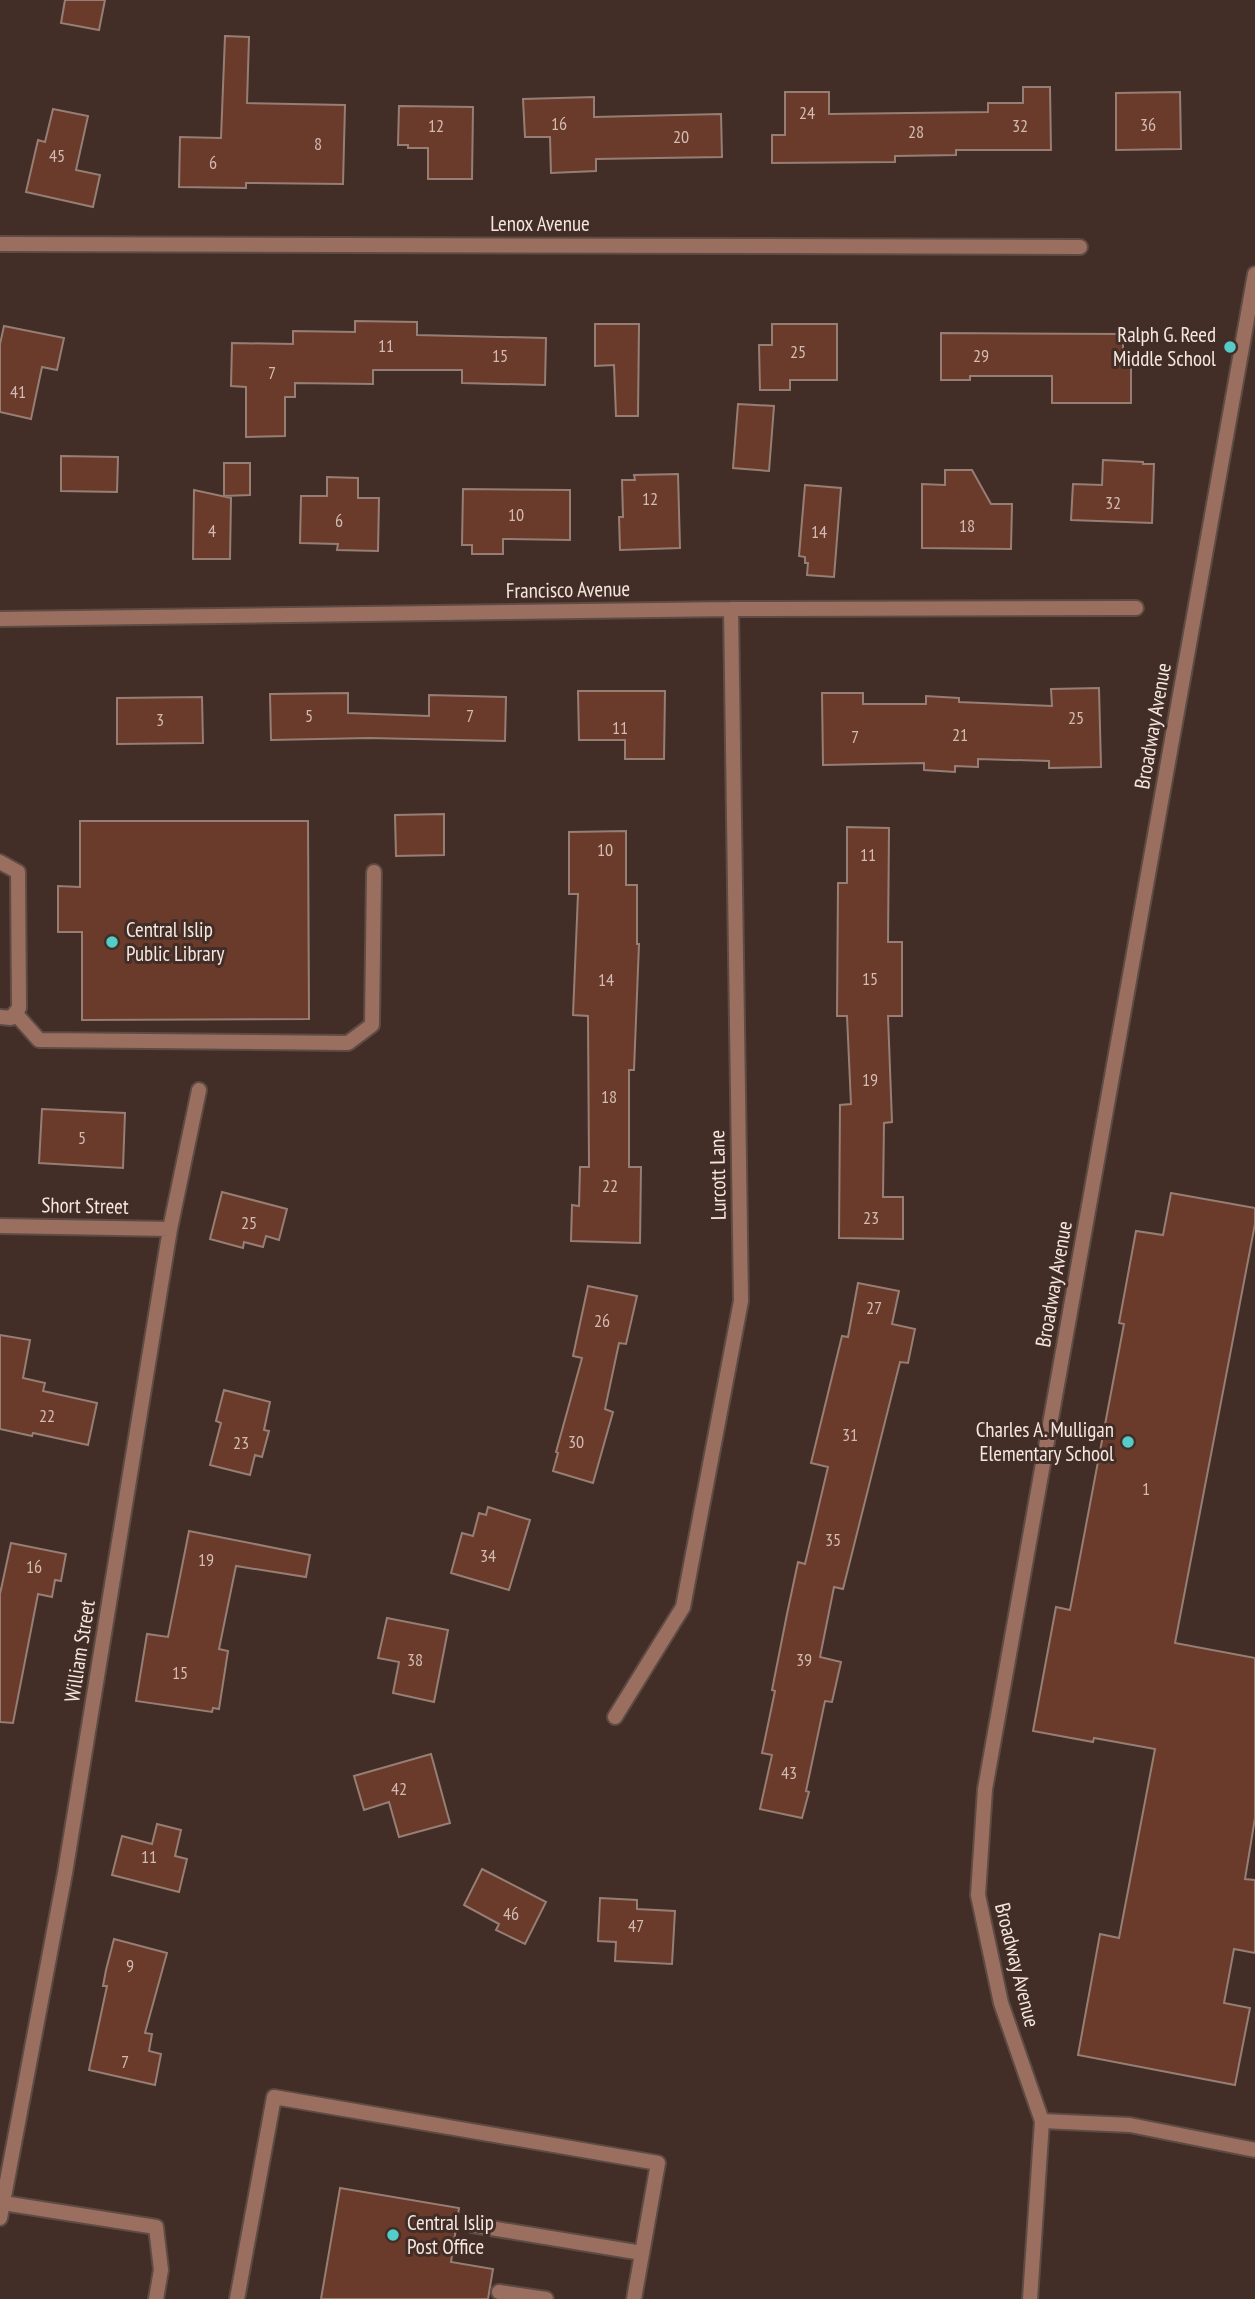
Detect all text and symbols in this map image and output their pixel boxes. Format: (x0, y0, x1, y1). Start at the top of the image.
house number: 24 (799, 101, 815, 124)
house number: 16 (551, 112, 567, 135)
house number: 36 (1140, 113, 1156, 136)
house number: 12 (428, 114, 444, 137)
house number: 32 (1012, 114, 1028, 137)
house number: 28 (908, 120, 924, 143)
house number: 20 (673, 125, 689, 148)
house number: 8 (314, 132, 322, 155)
house number: 45 (49, 144, 65, 167)
house number: 6 (209, 151, 217, 174)
street label: Lenox Avenue (490, 210, 590, 237)
place label: Ralph G. Reed Middle School (1113, 321, 1216, 372)
house number: 11 (378, 334, 394, 357)
marker: Ralph G. Reed Middle School (1222, 339, 1238, 355)
house number: 25 (790, 340, 806, 363)
house number: 15 (492, 344, 508, 367)
house number: 29 (973, 344, 989, 367)
house number: 7 (268, 361, 276, 384)
house number: 41 (10, 380, 26, 403)
house number: 12 (642, 487, 658, 510)
house number: 32 (1105, 491, 1121, 514)
house number: 10 (508, 503, 524, 526)
house number: 6 (335, 509, 343, 532)
house number: 18 (959, 514, 975, 537)
house number: 4 (208, 519, 216, 542)
house number: 14 (811, 520, 827, 543)
street label: Francisco Avenue (506, 575, 630, 604)
street label: Broadway Avenue (1128, 661, 1177, 791)
house number: 5 (305, 704, 313, 727)
house number: 7 (466, 704, 474, 727)
house number: 25 (1068, 706, 1084, 729)
house number: 3 (156, 708, 164, 731)
house number: 11 (612, 716, 628, 739)
house number: 21 (952, 723, 968, 746)
house number: 7 (851, 725, 859, 748)
house number: 10 (597, 838, 613, 861)
house number: 11 (860, 843, 876, 866)
place label: Central Islip Public Library (126, 916, 224, 967)
marker: Central Islip Public Library (104, 934, 120, 950)
house number: 15 (862, 967, 878, 990)
house number: 14 (598, 968, 614, 991)
house number: 19 (862, 1068, 878, 1091)
house number: 18 (601, 1085, 617, 1108)
house number: 5 (78, 1126, 86, 1149)
street label: Lurcott Lane (703, 1130, 732, 1220)
house number: 22 (602, 1174, 618, 1197)
street label: Short Street (41, 1191, 129, 1220)
house number: 23 (863, 1206, 879, 1229)
house number: 25 (241, 1211, 257, 1234)
street label: Broadway Avenue (1029, 1219, 1078, 1349)
house number: 27 (866, 1296, 882, 1319)
house number: 26 (594, 1309, 610, 1332)
house number: 22 (39, 1404, 55, 1427)
place label: Charles A. Mulligan Elementary School (976, 1416, 1114, 1467)
house number: 31 (842, 1423, 858, 1446)
house number: 30 (568, 1430, 584, 1453)
house number: 23 (233, 1431, 249, 1454)
marker: Charles A. Mulligan Elementary School (1120, 1434, 1136, 1450)
house number: 1 (1142, 1477, 1150, 1500)
house number: 35 (825, 1528, 841, 1551)
house number: 34 (480, 1544, 496, 1567)
house number: 19 (198, 1548, 214, 1571)
house number: 16 (26, 1555, 42, 1578)
street label: William Street (58, 1598, 101, 1704)
house number: 38 (407, 1648, 423, 1671)
house number: 39 (796, 1648, 812, 1671)
house number: 15 (172, 1661, 188, 1684)
house number: 43 (781, 1761, 797, 1784)
house number: 42 (391, 1777, 407, 1800)
house number: 11 (141, 1845, 157, 1868)
street label: Broadway Avenue (989, 1900, 1046, 2030)
house number: 46 (503, 1902, 519, 1925)
house number: 47 (628, 1914, 644, 1937)
house number: 9 (126, 1954, 134, 1977)
house number: 7 (121, 2050, 129, 2073)
place label: Central Islip Post Office (407, 2209, 494, 2260)
marker: Central Islip Post Office (385, 2227, 401, 2243)

